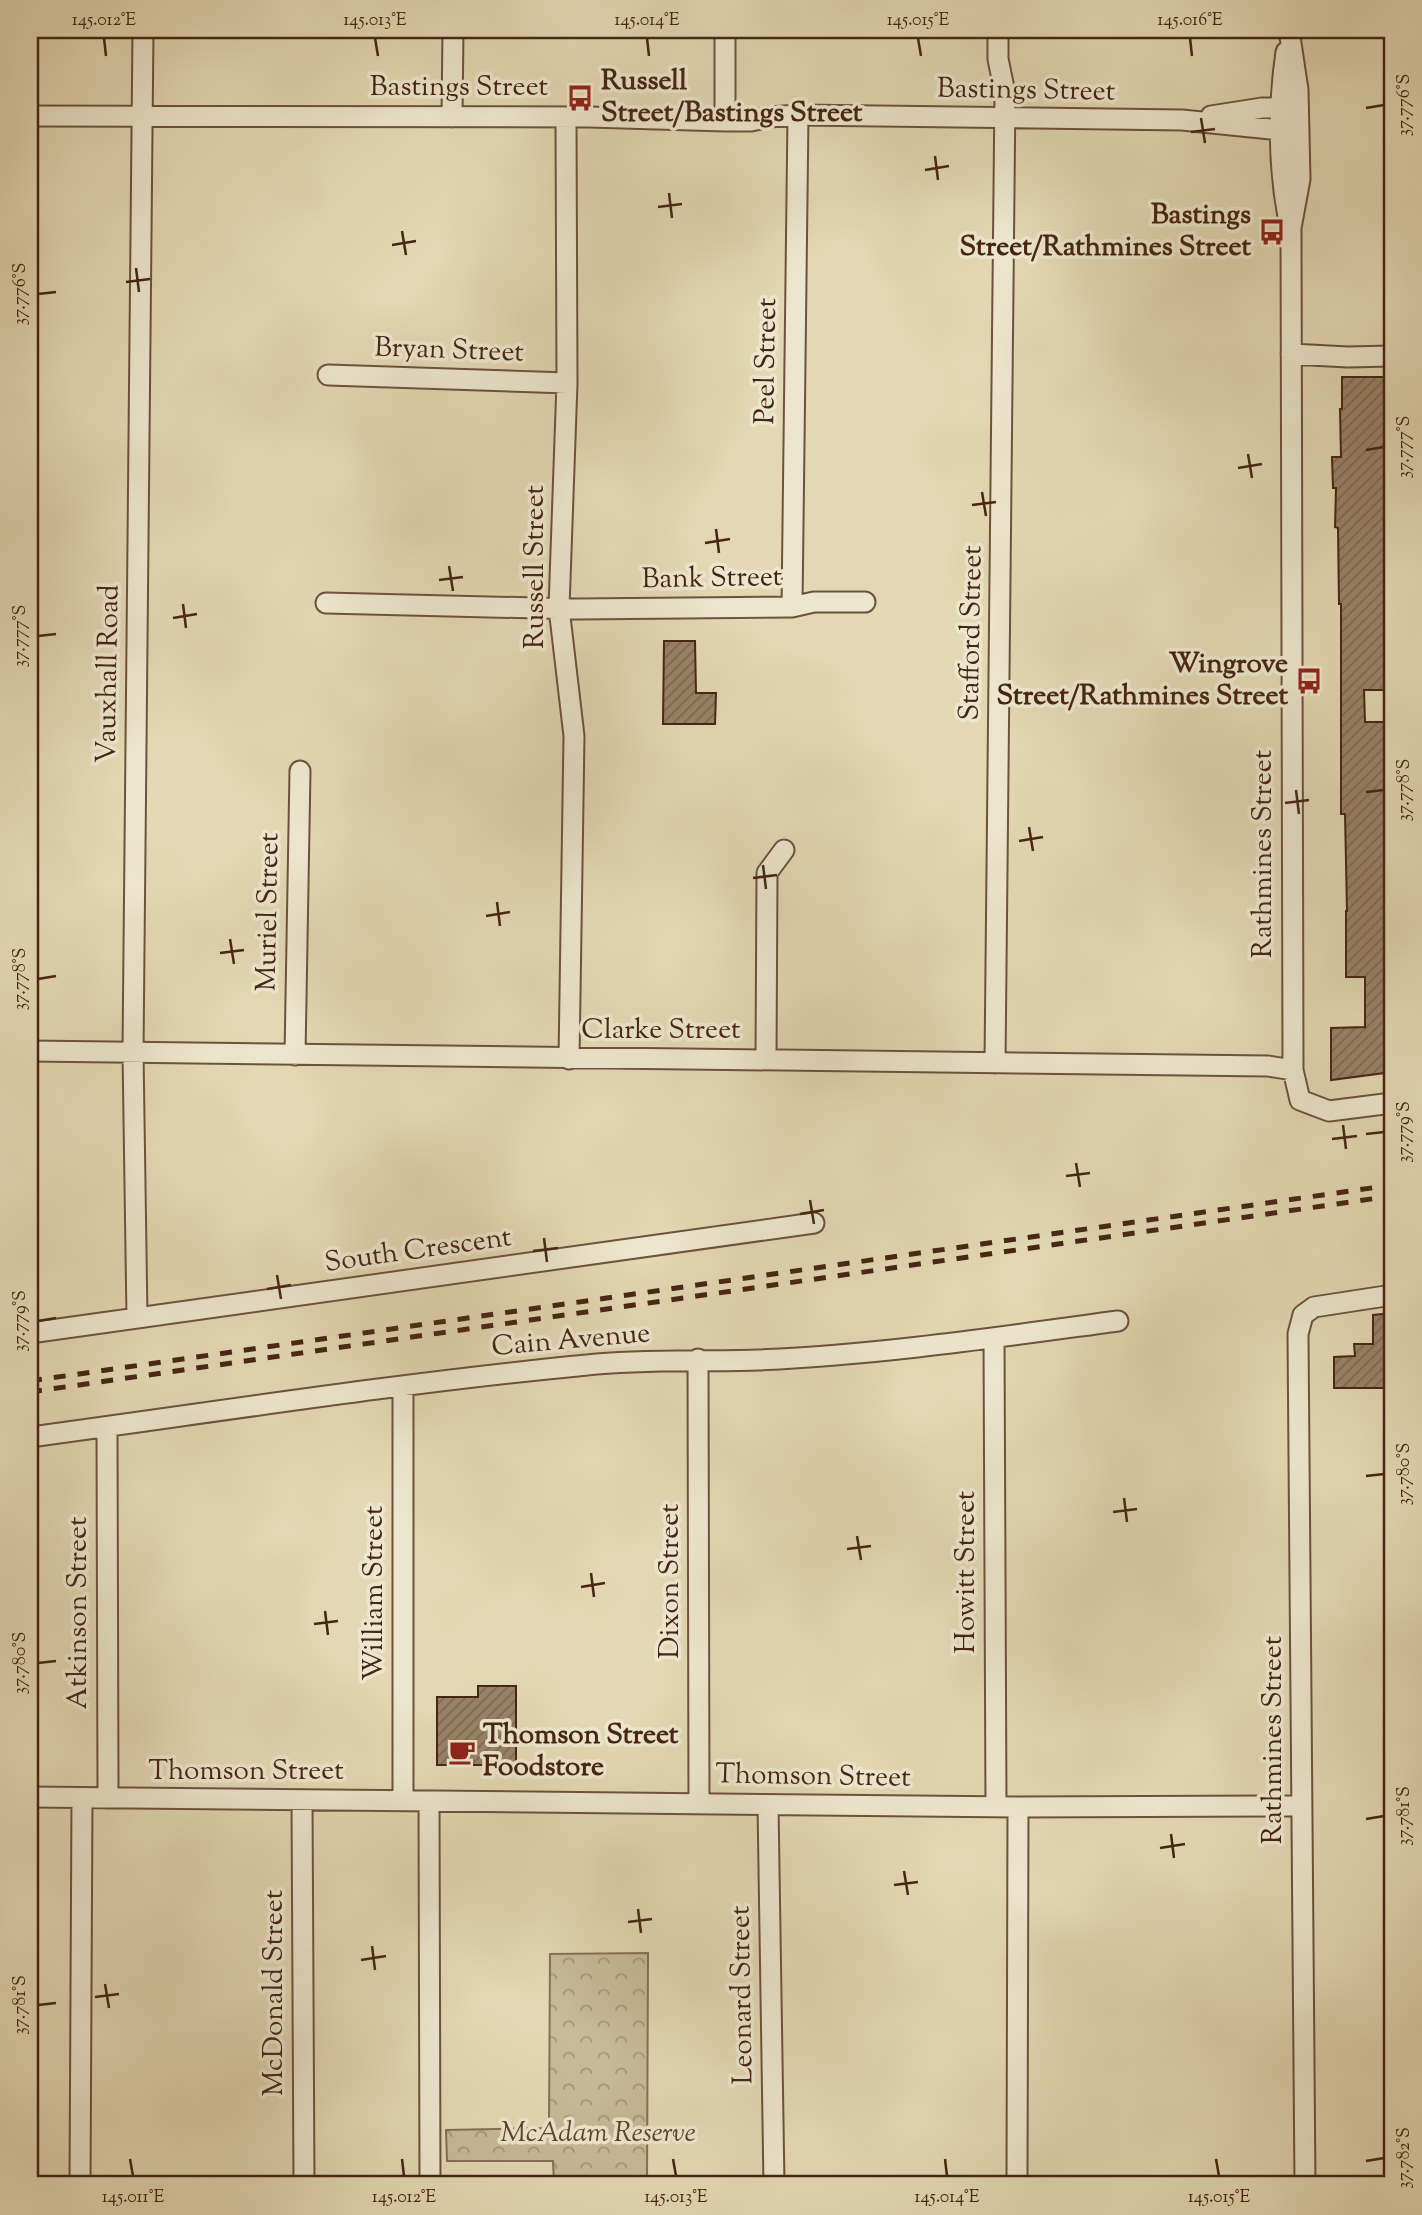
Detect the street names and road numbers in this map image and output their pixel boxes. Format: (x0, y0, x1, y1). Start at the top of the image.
street label: Bastings Street (370, 68, 549, 108)
street label: Bastings Street (937, 69, 1116, 113)
street label: Peel Street (746, 297, 788, 425)
street label: Bryan Street (373, 328, 525, 374)
street label: Russell Street (516, 484, 556, 649)
street label: Stafford Street (950, 544, 994, 721)
street label: Bank Street (641, 558, 783, 600)
street label: Vauxhall Road (87, 584, 131, 764)
street label: Rathmines Street (1244, 749, 1284, 958)
street label: Muriel Street (248, 832, 290, 992)
street label: Clarke Street (581, 1011, 741, 1051)
street label: South Crescent (322, 1218, 514, 1284)
street label: Cain Avenue (490, 1314, 652, 1368)
street label: Howitt Street (947, 1490, 987, 1653)
street label: Dixon Street (651, 1503, 691, 1659)
street label: William Street (355, 1505, 395, 1681)
street label: Atkinson Street (59, 1516, 99, 1709)
street label: Rathmines Street (1254, 1635, 1294, 1844)
street label: Thomson Street (148, 1752, 344, 1792)
street label: Thomson Street (715, 1755, 911, 1799)
street label: McDonald Street (255, 1889, 295, 2096)
street label: Leonard Street (721, 1905, 765, 2085)

